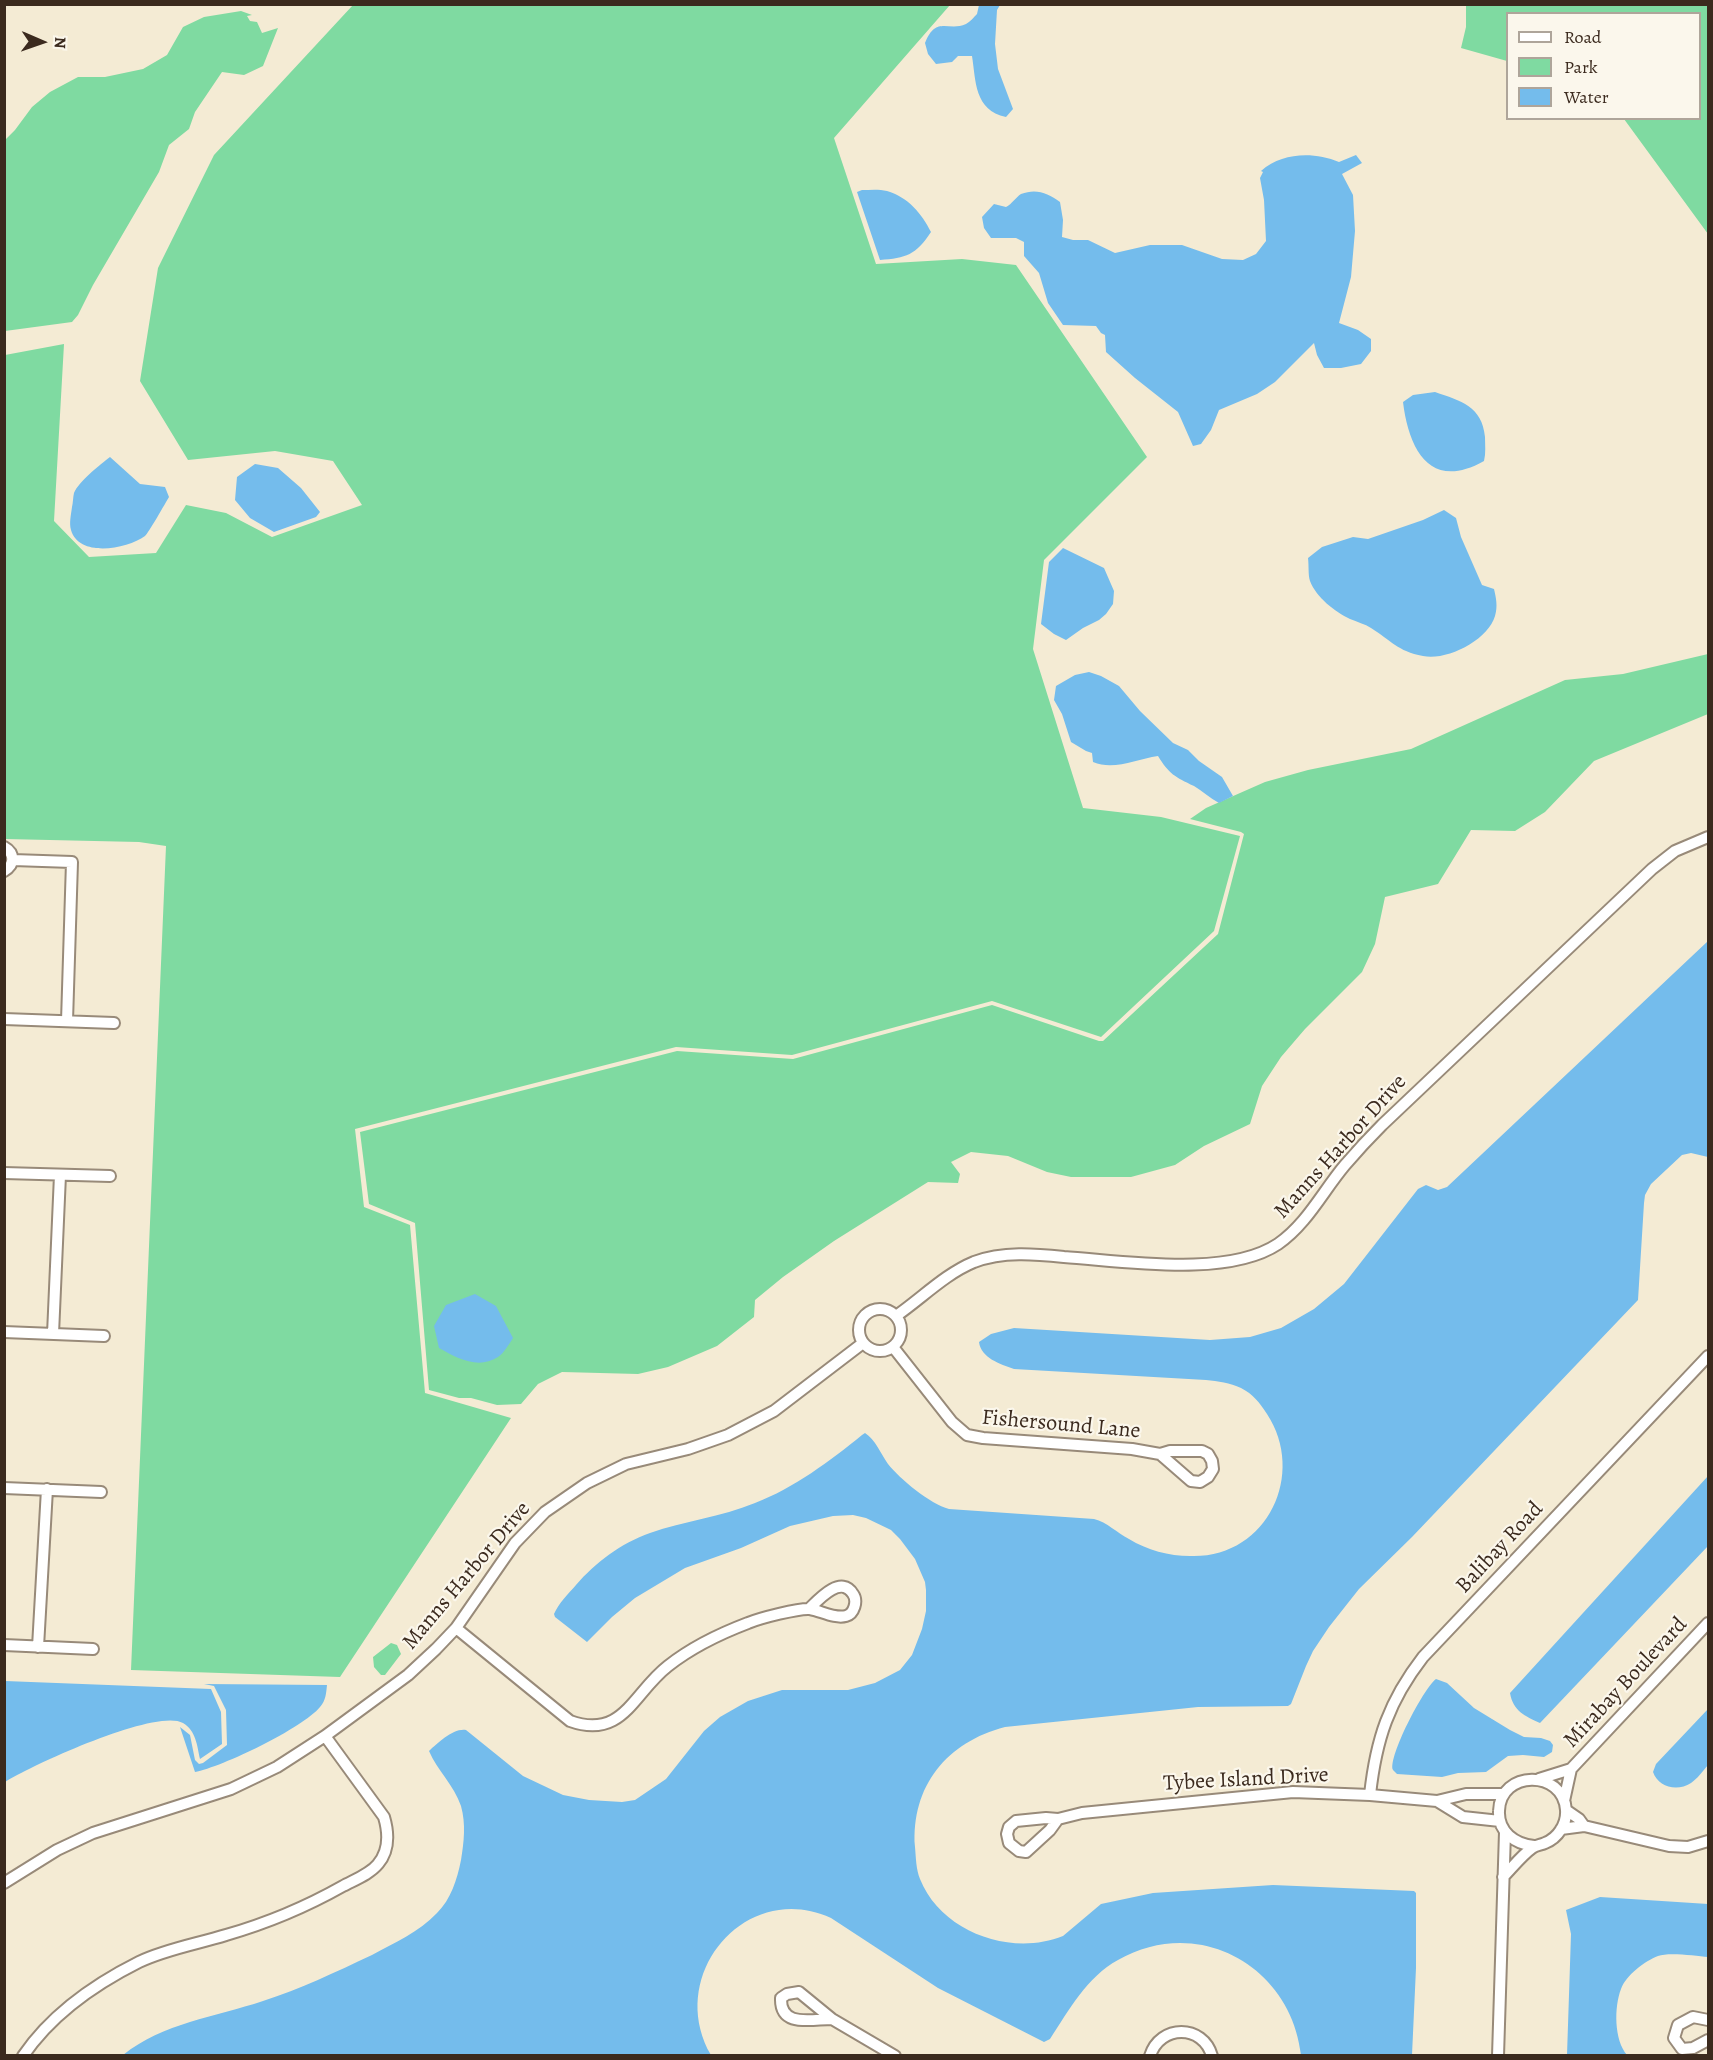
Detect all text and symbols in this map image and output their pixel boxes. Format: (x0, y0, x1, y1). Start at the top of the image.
north arrow (12, 12, 72, 72)
legend (1506, 12, 1701, 120)
text: Road (1564, 25, 1601, 49)
text: N (49, 36, 71, 49)
text: Park (1564, 55, 1598, 79)
text: Water (1564, 85, 1609, 109)
street label: Manns Harbor Drive (1269, 1069, 1413, 1225)
street label: Fishersound Lane (981, 1405, 1141, 1445)
street label: Manns Harbor Drive (397, 1497, 537, 1655)
street label: Balibay Road (1451, 1497, 1549, 1599)
street label: Mirabay Boulevard (1559, 1612, 1693, 1754)
street label: Tybee Island Drive (1163, 1762, 1329, 1798)

